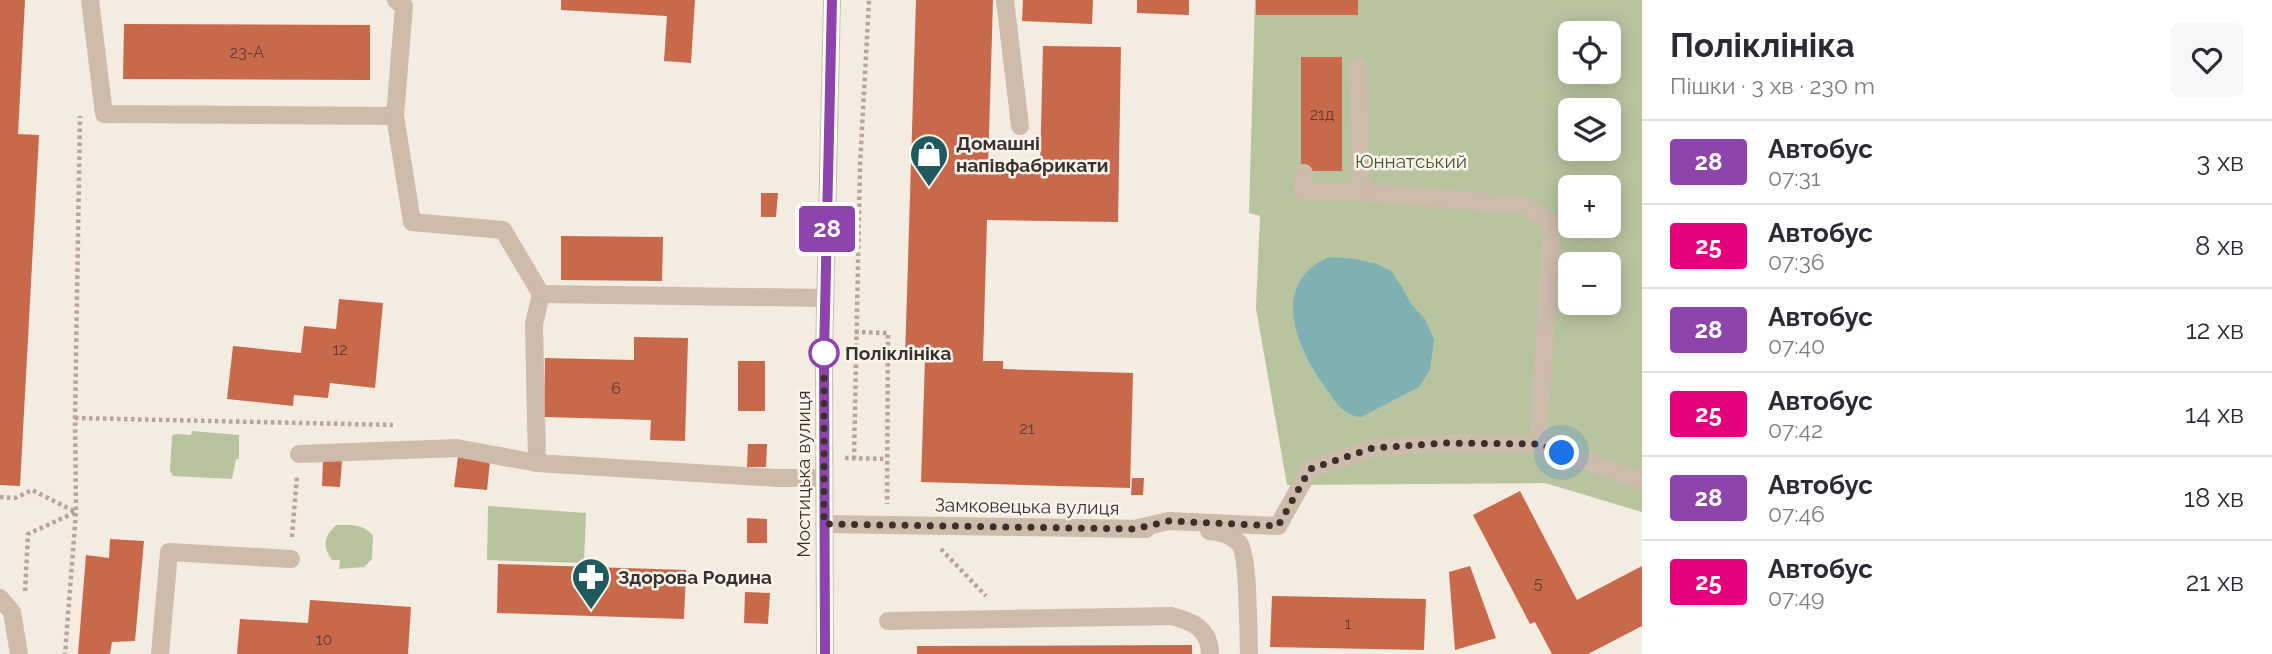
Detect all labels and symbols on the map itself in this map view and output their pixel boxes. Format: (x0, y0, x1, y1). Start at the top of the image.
house number: 23-А (230, 43, 264, 62)
house number: 21д (1310, 105, 1334, 124)
place label: Домашні напівфабрикати (956, 132, 1108, 176)
shop icon: Домашні напівфабрикати (908, 133, 950, 188)
park label: Юннатський (1355, 150, 1467, 172)
line badge: 28 (796, 206, 858, 252)
marker: Поліклініка (809, 338, 839, 368)
house number: 12 (332, 340, 348, 359)
place label: Поліклініка (845, 342, 951, 364)
house number: 6 (611, 379, 621, 398)
street label: Мостицька вулиця (792, 390, 814, 558)
house number: 21 (1019, 419, 1035, 438)
your location (1544, 435, 1579, 470)
street label: Замковецька вулиця (934, 493, 1120, 519)
pharmacy icon: Здорова Родина (570, 556, 612, 611)
place label: Здорова Родина (618, 566, 772, 588)
house number: 5 (1534, 574, 1543, 593)
house number: 1 (1345, 614, 1352, 633)
house number: 10 (316, 630, 332, 649)

